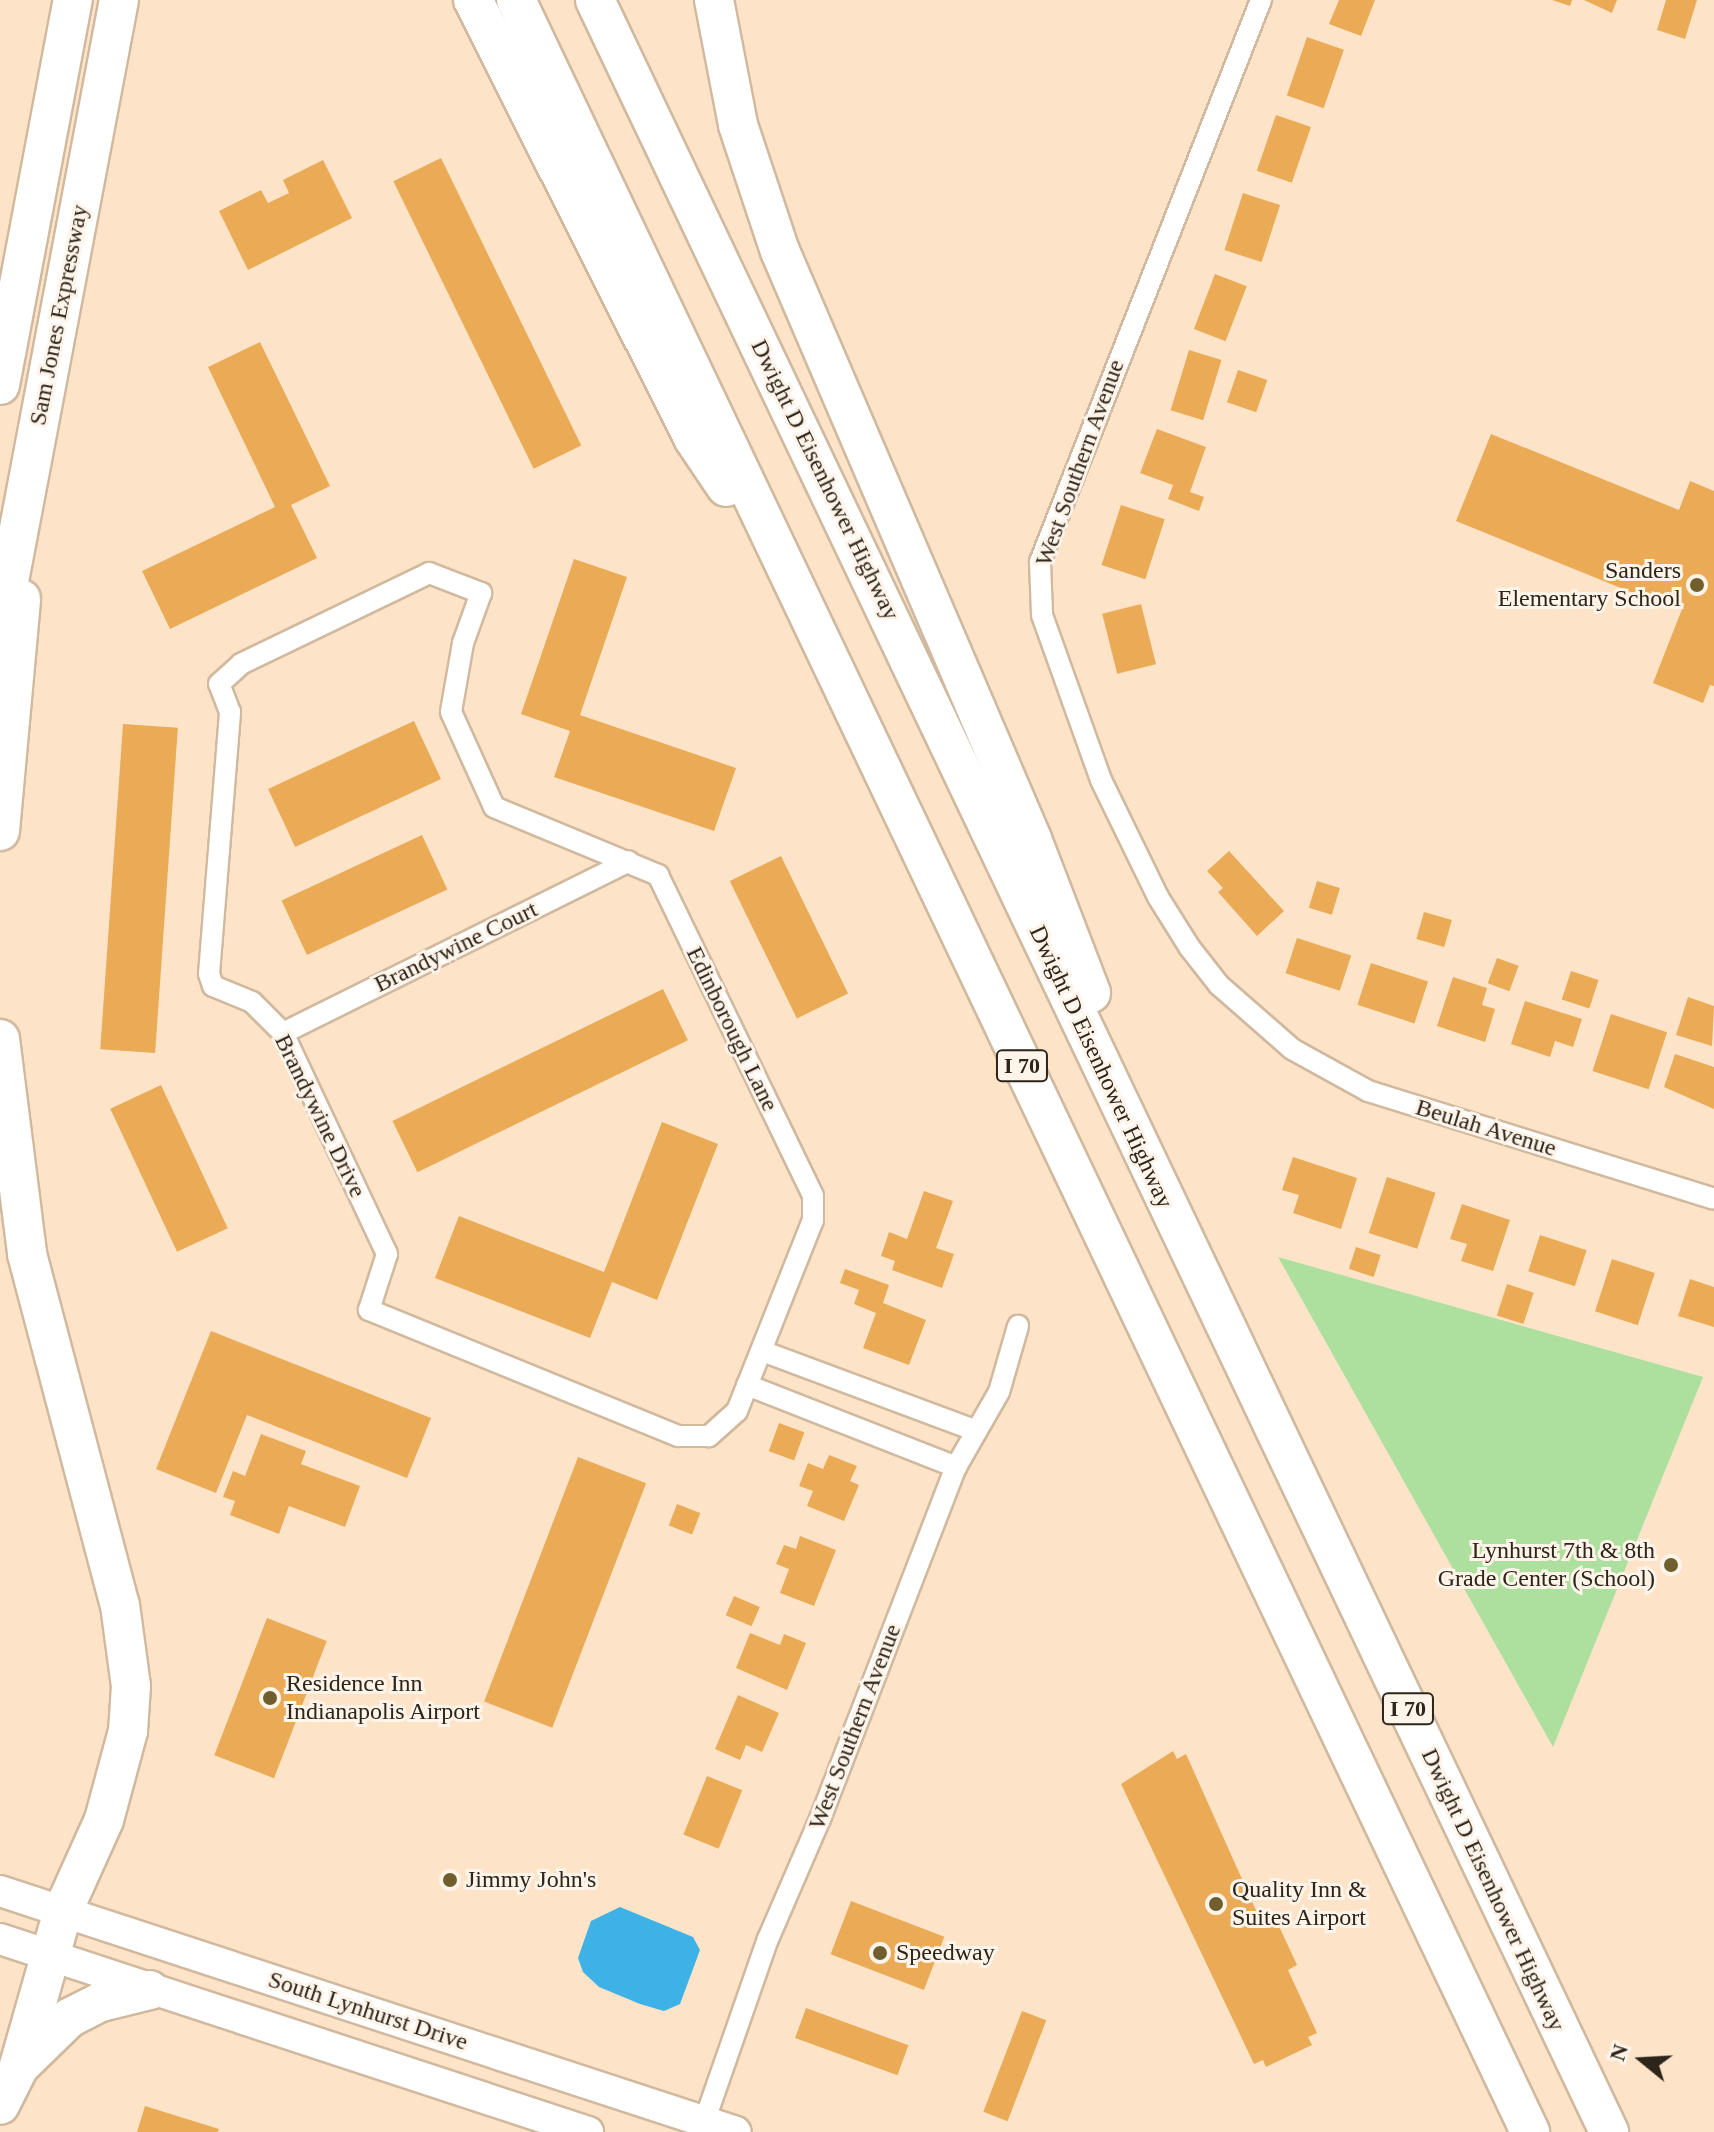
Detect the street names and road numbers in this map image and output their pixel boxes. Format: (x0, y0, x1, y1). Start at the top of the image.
street label: Sam Jones Expressway (23, 202, 95, 428)
street label: Dwight D Eisenhower Highway (744, 335, 906, 625)
street label: West Southern Avenue (1029, 355, 1131, 571)
street label: Brandywine Court (370, 895, 542, 999)
street label: Dwight D Eisenhower Highway (1023, 921, 1179, 1213)
street label: Edinborough Lane (680, 942, 784, 1116)
street label: Brandywine Drive (268, 1030, 372, 1202)
road number: I 70 (994, 1048, 1050, 1084)
street label: Beulah Avenue (1412, 1093, 1560, 1163)
street label: West Southern Avenue (802, 1620, 908, 1834)
road number: I 70 (1380, 1691, 1436, 1727)
street label: Dwight D Eisenhower Highway (1415, 1744, 1571, 2036)
street label: South Lynhurst Drive (265, 1965, 471, 2057)

